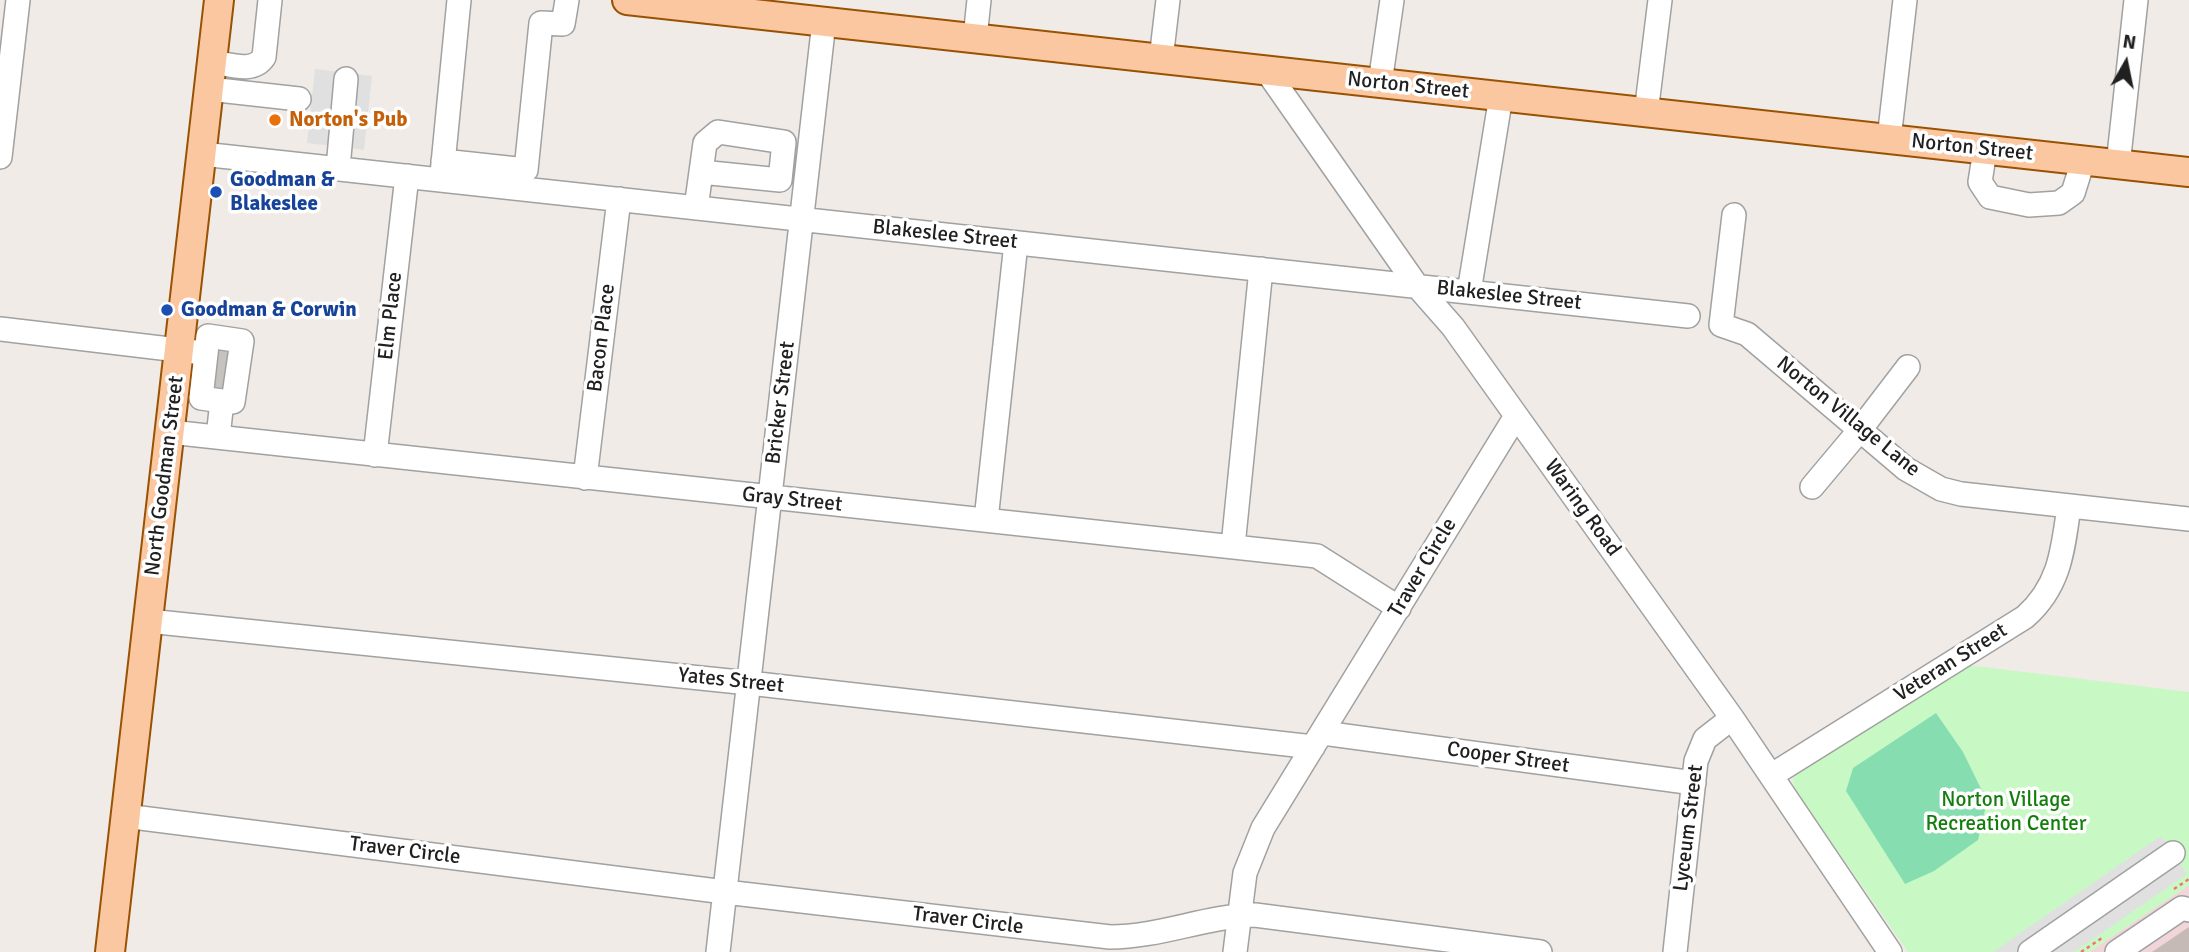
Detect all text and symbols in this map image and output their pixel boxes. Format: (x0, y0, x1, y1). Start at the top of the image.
north arrow (2091, 28, 2161, 98)
text: N (2121, 29, 2138, 55)
street label: Norton Street (1346, 67, 1470, 105)
place label: Norton's Pub (289, 107, 408, 133)
marker: Norton's Pub (267, 112, 283, 128)
street label: Norton Street (1910, 129, 2034, 167)
place label: Goodman & Blakeslee (230, 167, 335, 217)
marker: Goodman & Blakeslee (208, 184, 224, 200)
street label: Blakeslee Street (871, 215, 1019, 255)
street label: Elm Place (374, 271, 408, 361)
street label: Blakeslee Street (1435, 276, 1583, 316)
street label: Bacon Place (583, 282, 621, 394)
place label: Goodman & Corwin (181, 297, 357, 323)
marker: Goodman & Corwin (159, 302, 175, 318)
street label: Bricker Street (761, 340, 801, 466)
street label: Norton Village Lane (1771, 351, 1925, 483)
street label: North Goodman Street (140, 375, 190, 577)
street label: Waring Road (1538, 455, 1626, 561)
street label: Gray Street (741, 482, 843, 518)
street label: Traver Circle (1384, 514, 1462, 622)
street label: Veteran Street (1890, 618, 2012, 708)
street label: Yates Street (677, 663, 785, 699)
street label: Cooper Street (1445, 737, 1571, 779)
street label: Lyceum Street (1669, 763, 1709, 893)
park label: Norton Village Recreation Center (1925, 787, 2087, 837)
street label: Traver Circle (348, 832, 462, 870)
street label: Traver Circle (911, 902, 1025, 940)

